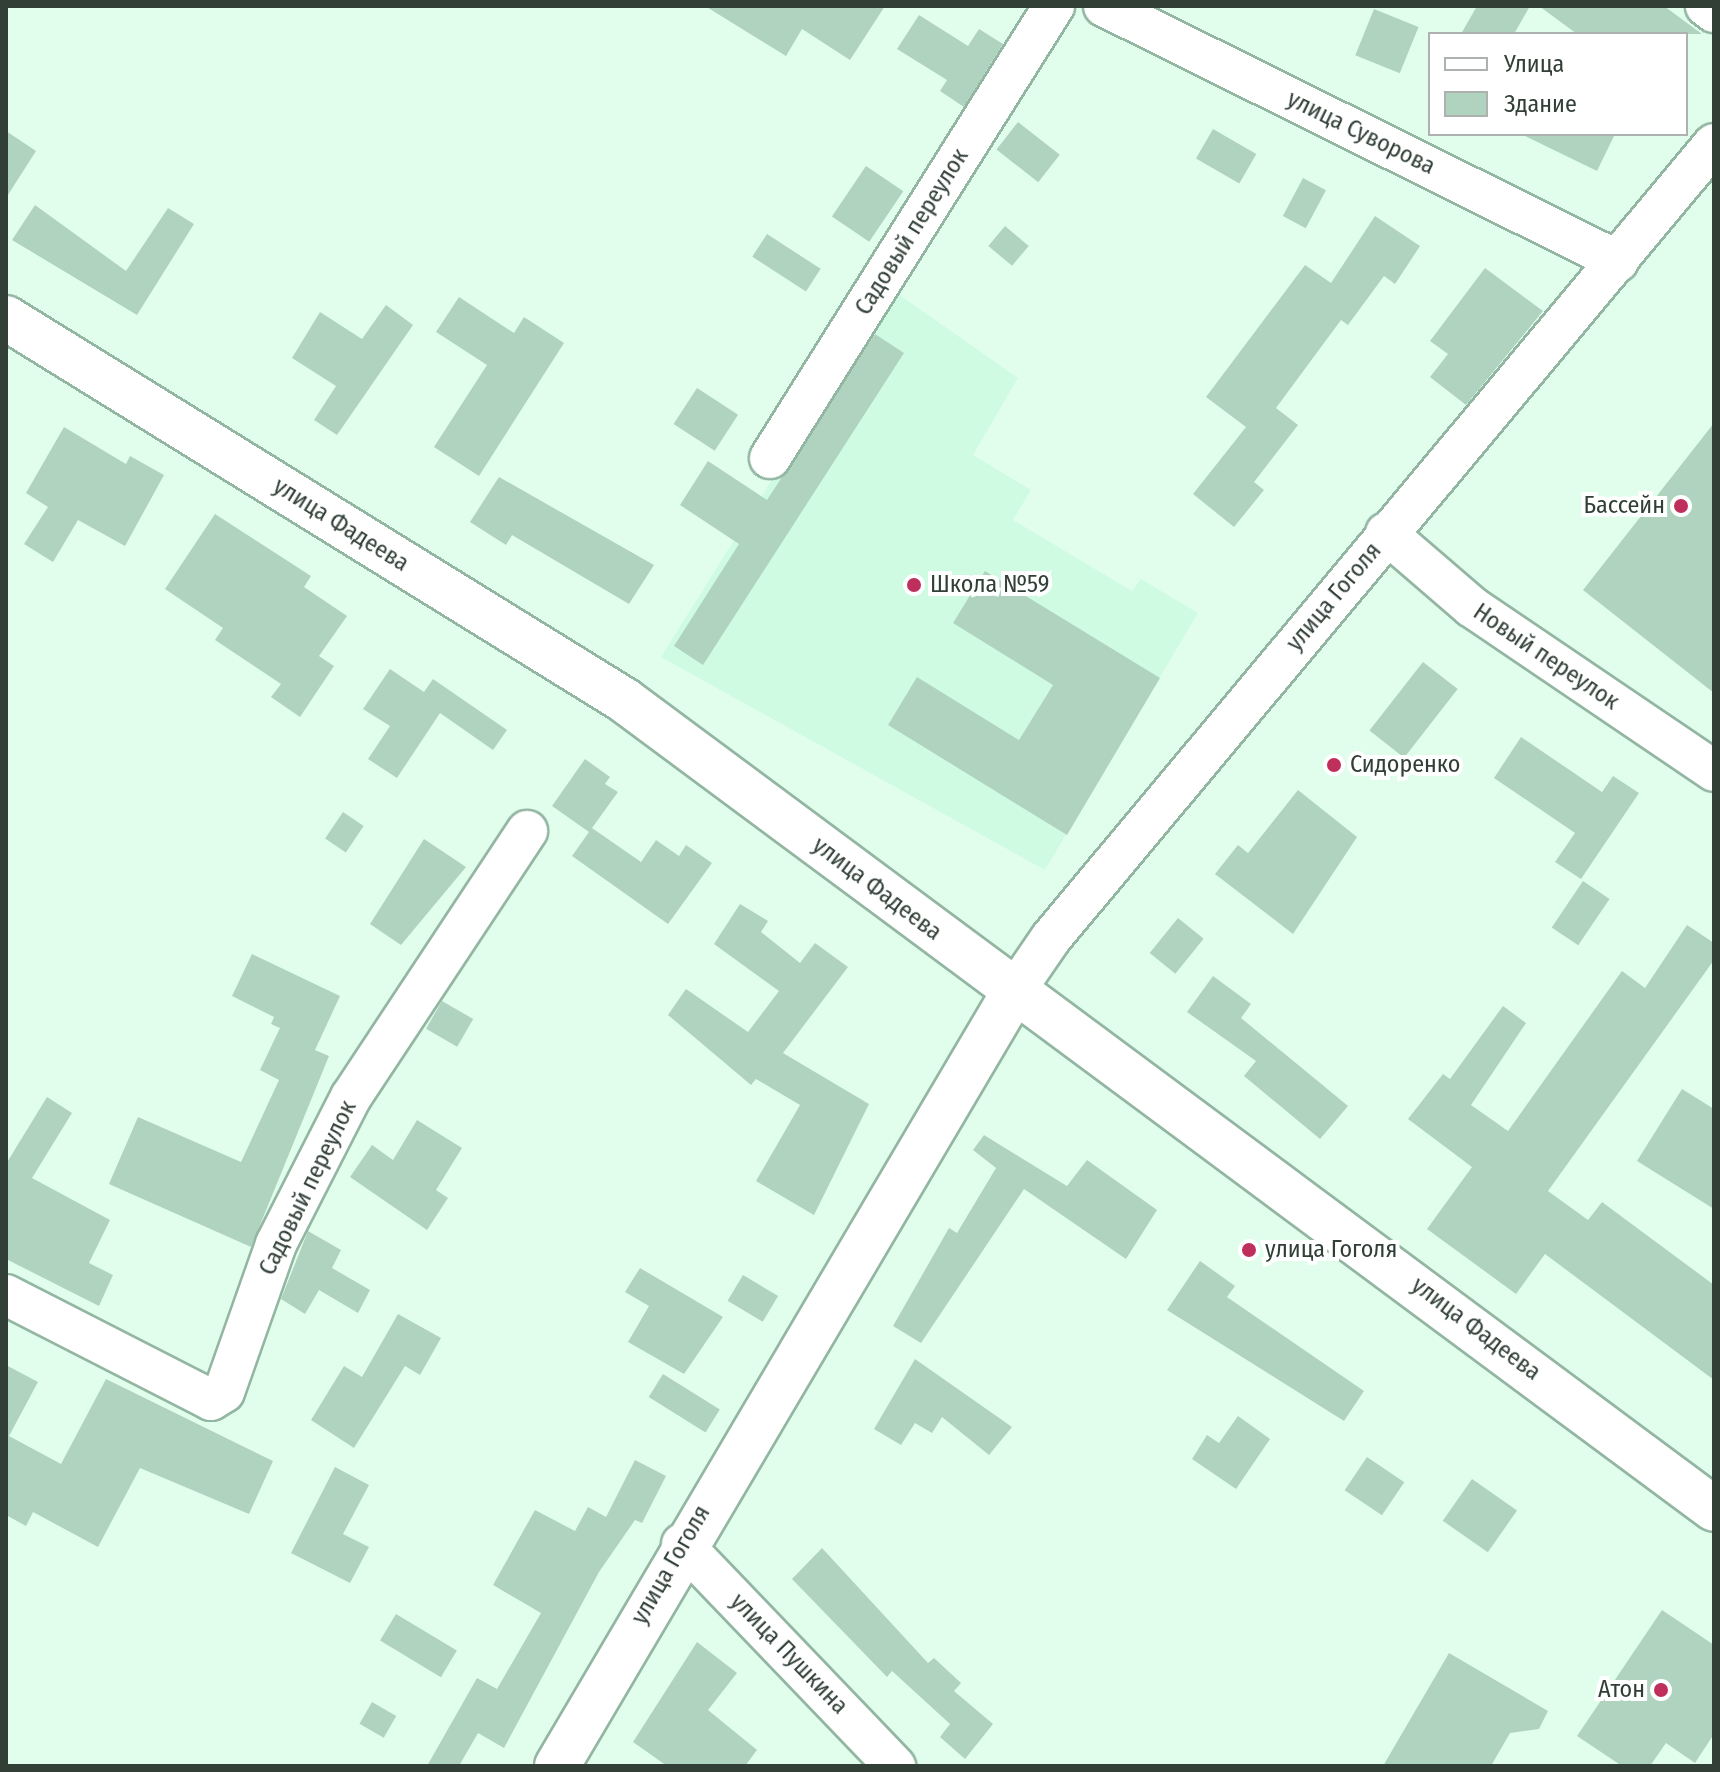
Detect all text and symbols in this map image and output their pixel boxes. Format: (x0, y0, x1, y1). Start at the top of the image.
legend (1428, 32, 1688, 136)
text: Улица (1504, 50, 1564, 78)
street label: улица Суворова (1282, 85, 1440, 181)
text: Здание (1504, 90, 1577, 118)
street label: Садовый переулок (849, 144, 975, 320)
street label: улица Фадеева (268, 472, 414, 578)
place label: Бассейн (1583, 492, 1665, 520)
marker: Бассейн (1672, 497, 1690, 515)
street label: улица Гоголя (1280, 537, 1388, 657)
place label: Школа №59 (930, 571, 1049, 599)
marker: Школа №59 (905, 576, 923, 594)
street label: Новый переулок (1468, 598, 1624, 716)
place label: Сидоренко (1350, 751, 1460, 779)
marker: Сидоренко (1325, 756, 1343, 774)
street label: улица Фадеева (807, 831, 947, 947)
street label: Садовый переулок (253, 1096, 363, 1280)
place label: улица Гоголя (1265, 1236, 1397, 1264)
marker: улица Гоголя (1240, 1241, 1258, 1259)
street label: улица Фадеева (1406, 1271, 1546, 1387)
street label: улица Гоголя (625, 1500, 717, 1630)
street label: улица Пушкина (724, 1588, 854, 1720)
place label: Атон (1598, 1676, 1645, 1704)
marker: Атон (1652, 1681, 1670, 1699)

